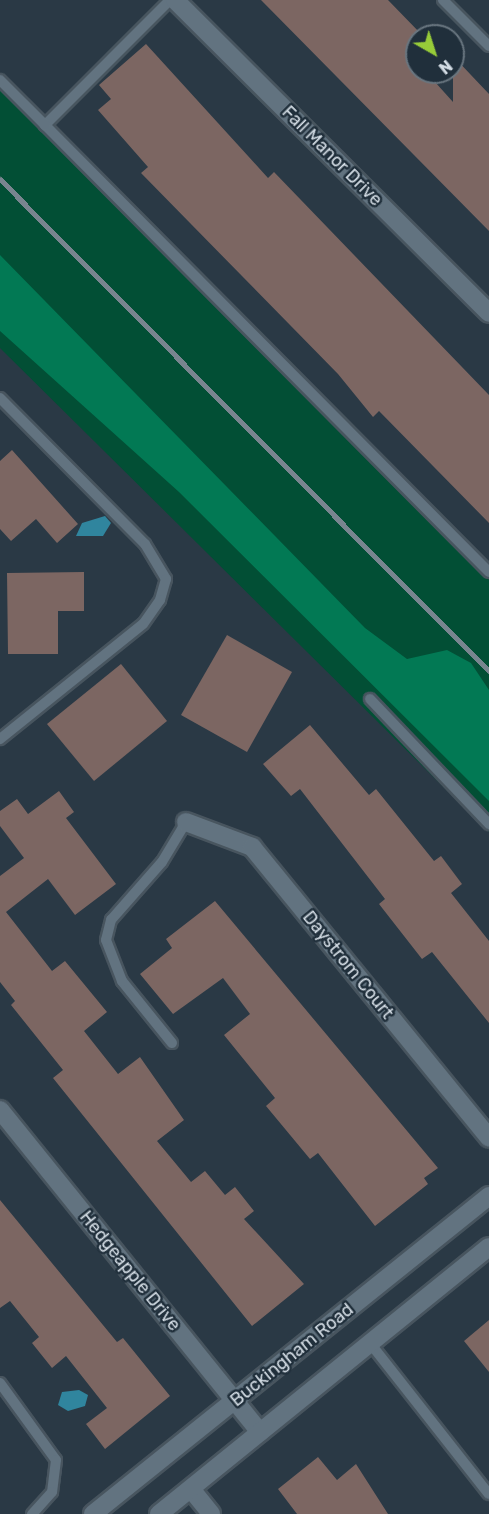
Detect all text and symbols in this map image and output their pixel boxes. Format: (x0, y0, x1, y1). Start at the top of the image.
north arrow (405, 24, 465, 84)
text: N (435, 56, 456, 78)
street label: Fall Manor Drive (277, 101, 387, 211)
street label: Daystrom Court (298, 907, 398, 1023)
street label: Hedgeapple Drive (75, 1207, 185, 1335)
street label: Buckingham Road (226, 1299, 358, 1411)

